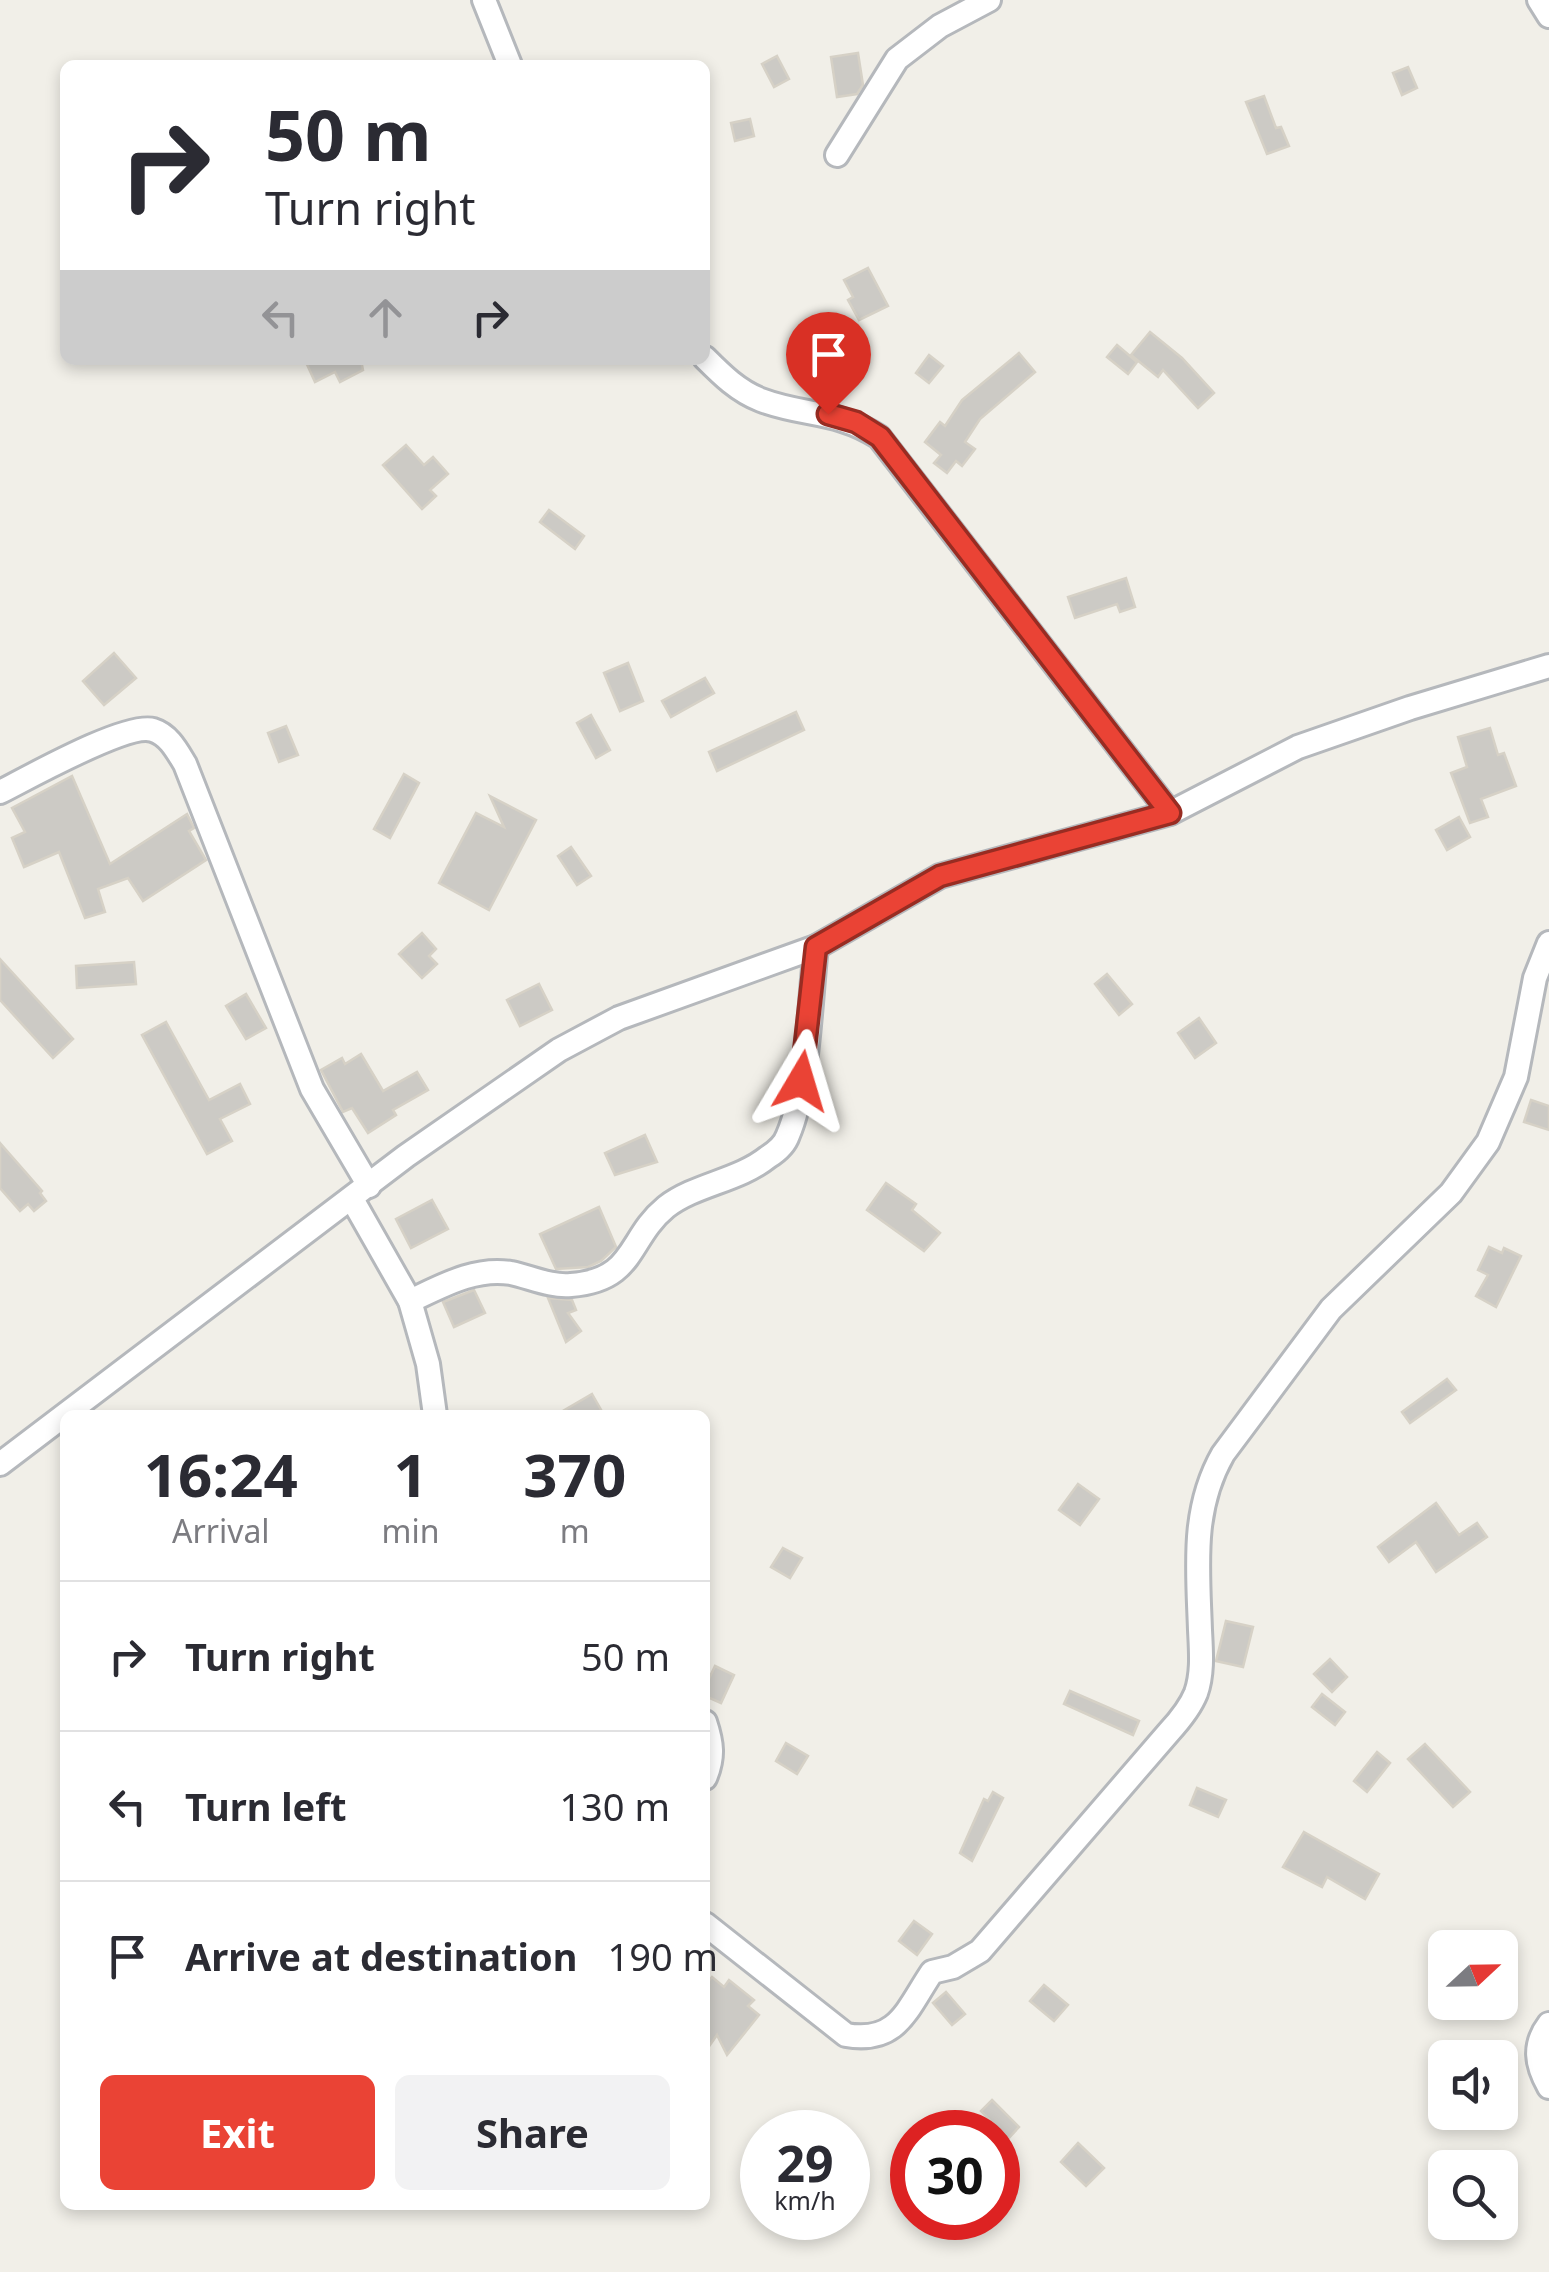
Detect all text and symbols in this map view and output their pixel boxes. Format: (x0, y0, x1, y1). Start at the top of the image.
text: 50 m (265, 86, 432, 182)
icon: right (100, 100, 230, 230)
text: Turn right (265, 177, 476, 238)
icon: left (253, 290, 308, 345)
icon: ahead (358, 290, 413, 345)
icon: right (463, 290, 518, 345)
pin (786, 312, 871, 415)
icon: arrive (801, 327, 856, 382)
position arrow (749, 1029, 853, 1133)
text: 16:24 (144, 1433, 298, 1515)
text: 1 (393, 1433, 428, 1515)
text: 370 (523, 1433, 626, 1515)
text: Arrival (172, 1509, 270, 1552)
text: min (382, 1509, 440, 1552)
text: m (560, 1509, 590, 1552)
icon: right (100, 1629, 155, 1684)
text: Turn right (185, 1630, 375, 1682)
text: 50 m (581, 1630, 670, 1682)
icon: left (100, 1779, 155, 1834)
text: Turn left (185, 1780, 347, 1832)
text: 130 m (559, 1780, 670, 1832)
icon: arrive (100, 1929, 155, 1984)
text: Arrive at destination (185, 1930, 577, 1982)
text: 190 m (607, 1930, 718, 1982)
north arrow (1428, 1930, 1518, 2020)
map controls (1428, 1930, 1518, 2240)
button: sound (1428, 2040, 1518, 2130)
button: Exit (100, 2075, 375, 2190)
button: Share (395, 2075, 670, 2190)
speed limit sign: 30 (890, 2110, 1020, 2240)
text: 29 (776, 2129, 834, 2197)
button: search (1428, 2150, 1518, 2240)
text: km/h (774, 2183, 836, 2217)

